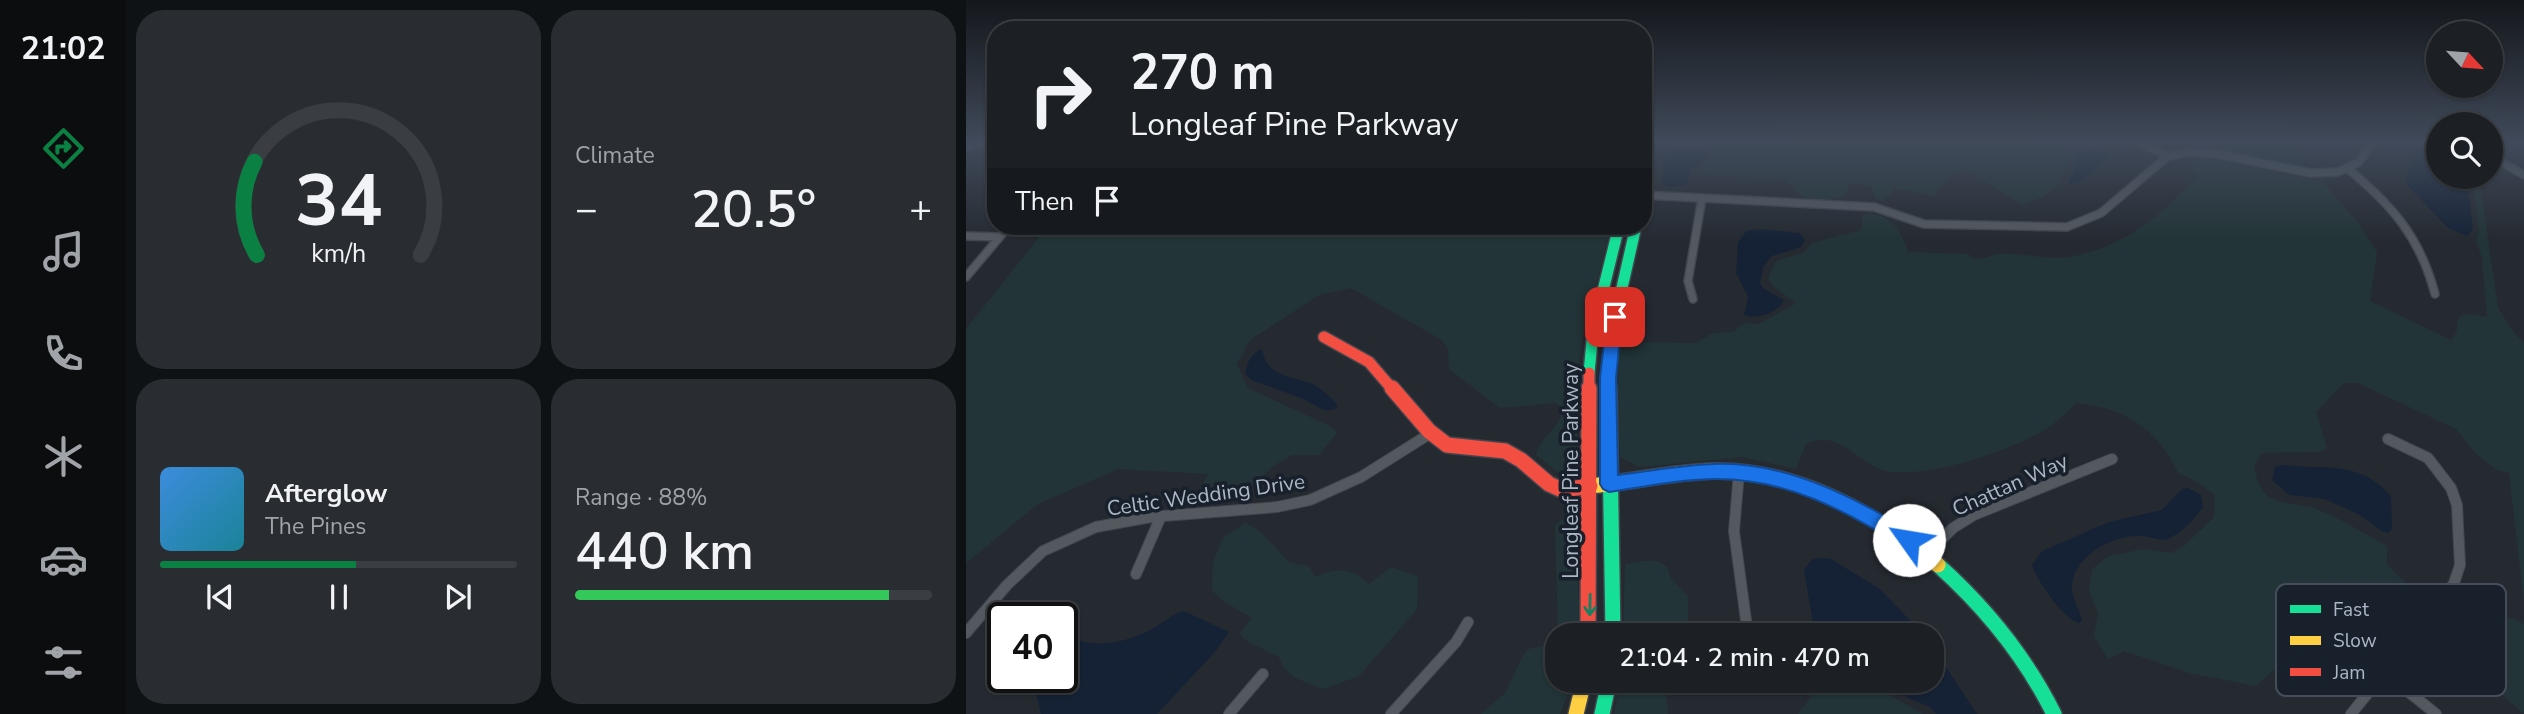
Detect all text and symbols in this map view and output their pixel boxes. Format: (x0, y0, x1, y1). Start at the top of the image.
north arrow (2426, 21, 2502, 98)
map controls (2426, 21, 2503, 189)
text: 21:02 (21, 27, 105, 70)
text: 270 m (1130, 39, 1274, 106)
icon: right (1015, 49, 1106, 140)
text: Longleaf Pine Parkway (1130, 103, 1458, 146)
button: search (2426, 112, 2503, 189)
icon: directions (39, 124, 88, 173)
text: Climate (575, 140, 655, 171)
text: 34 (295, 152, 382, 252)
text: 20.5° (691, 174, 816, 245)
icon: arrive (1088, 182, 1126, 220)
text: − (575, 184, 598, 235)
text: + (909, 184, 932, 235)
text: Then (1015, 184, 1074, 219)
icon: music (39, 227, 88, 276)
text: km/h (311, 237, 366, 271)
pin (1585, 287, 1645, 347)
icon: arrive (1596, 298, 1634, 336)
icon: phone (39, 329, 88, 378)
street label: Longleaf Pine Parkway (1557, 363, 1585, 579)
icon: climate (39, 432, 88, 481)
street label: Chattan Way (1948, 447, 2072, 523)
street label: Celtic Wedding Drive (1105, 467, 1307, 523)
text: Afterglow (265, 476, 388, 511)
text: Range · 88% (575, 482, 707, 513)
position arrow (1872, 503, 1946, 577)
text: The Pines (265, 511, 366, 542)
text: 440 km (575, 516, 754, 587)
icon: car (39, 535, 88, 584)
icon: previous (201, 578, 239, 616)
icon: pause (320, 578, 358, 616)
icon: next (439, 578, 477, 616)
legend (2276, 584, 2506, 696)
one-way arrow (1583, 593, 1596, 616)
text: Fast (2333, 597, 2369, 623)
speed limit sign: 40 (987, 602, 1078, 693)
text: Slow (2333, 628, 2377, 654)
icon: filters (39, 638, 88, 687)
text: 21:04 · 2 min · 470 m (1619, 640, 1870, 675)
text: Jam (2332, 660, 2366, 686)

